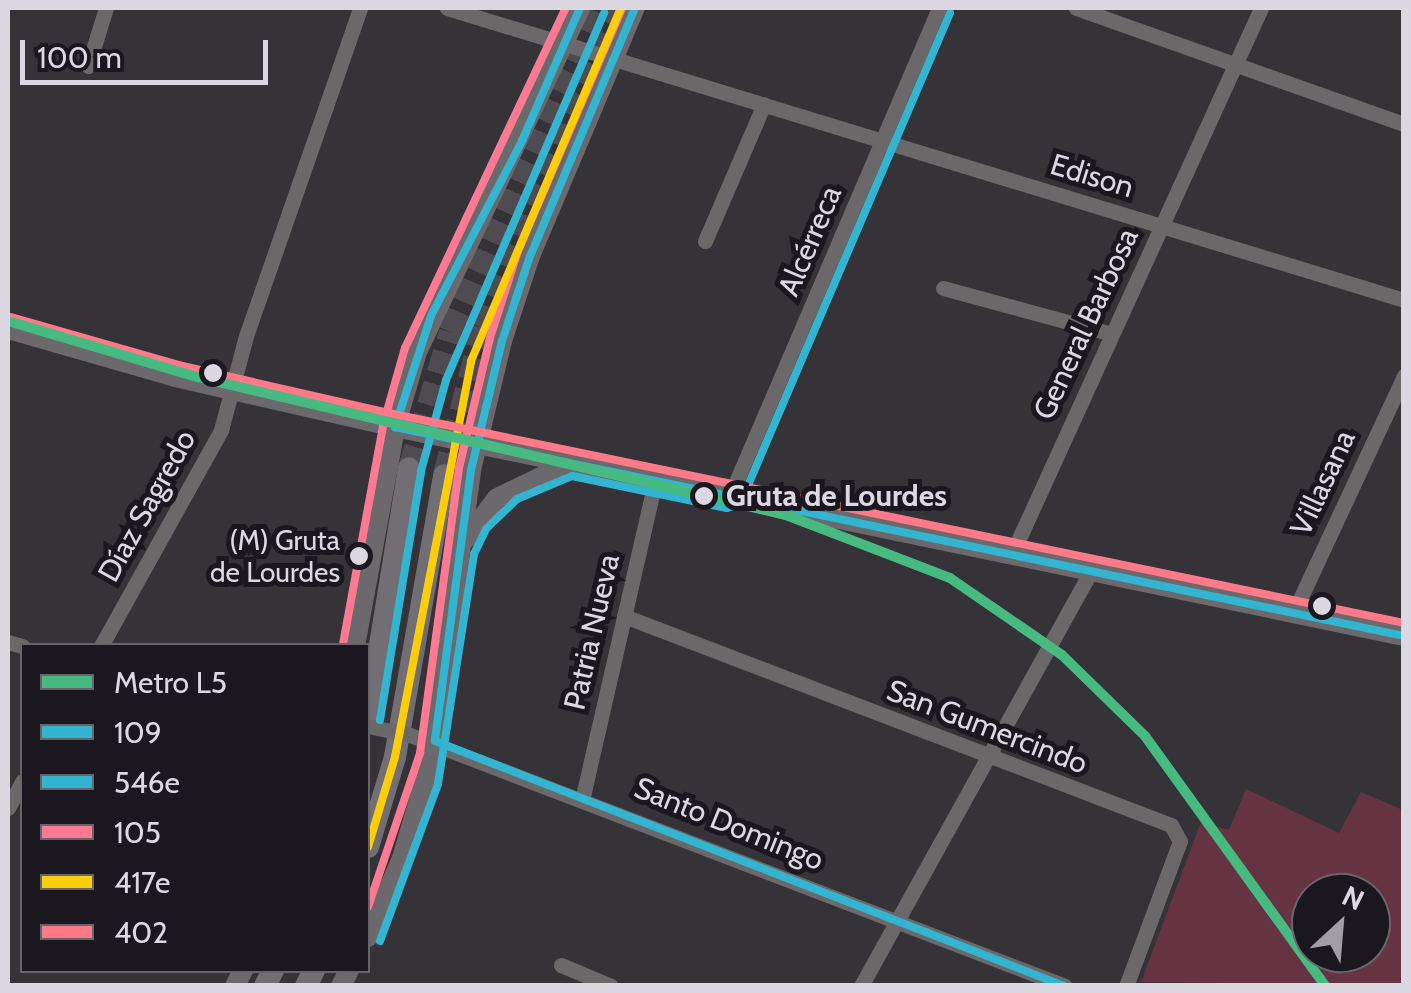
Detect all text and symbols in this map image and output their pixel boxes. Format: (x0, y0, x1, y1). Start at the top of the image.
scale bar (25, 20, 272, 82)
text: 100 m (37, 39, 122, 76)
street label: Edison (1046, 146, 1138, 206)
street label: Alcérreca (771, 181, 849, 301)
street label: General Barbosa (1026, 223, 1146, 425)
unlabelled marker (203, 363, 223, 383)
street label: Díaz Sagredo (91, 424, 203, 588)
street label: Villasana (1283, 424, 1363, 542)
place label: Gruta de Lourdes (726, 478, 947, 514)
marker: Gruta de Lourdes (691, 483, 717, 509)
place label: (M) Gruta de Lourdes (210, 523, 340, 589)
marker: (M) Gruta de Lourdes (349, 546, 369, 566)
street label: Patria Nueva (557, 551, 627, 713)
unlabelled marker (1312, 596, 1332, 616)
legend (20, 643, 370, 973)
text: Metro L5 (114, 664, 227, 701)
street label: San Gumercindo (882, 672, 1092, 782)
text: 109 (114, 714, 162, 751)
text: 546e (114, 764, 180, 801)
street label: Santo Domingo (629, 770, 829, 878)
text: 105 (114, 814, 161, 851)
text: 417e (114, 864, 170, 901)
north arrow (1291, 873, 1391, 973)
text: N (1337, 878, 1370, 917)
text: 402 (114, 914, 168, 951)

